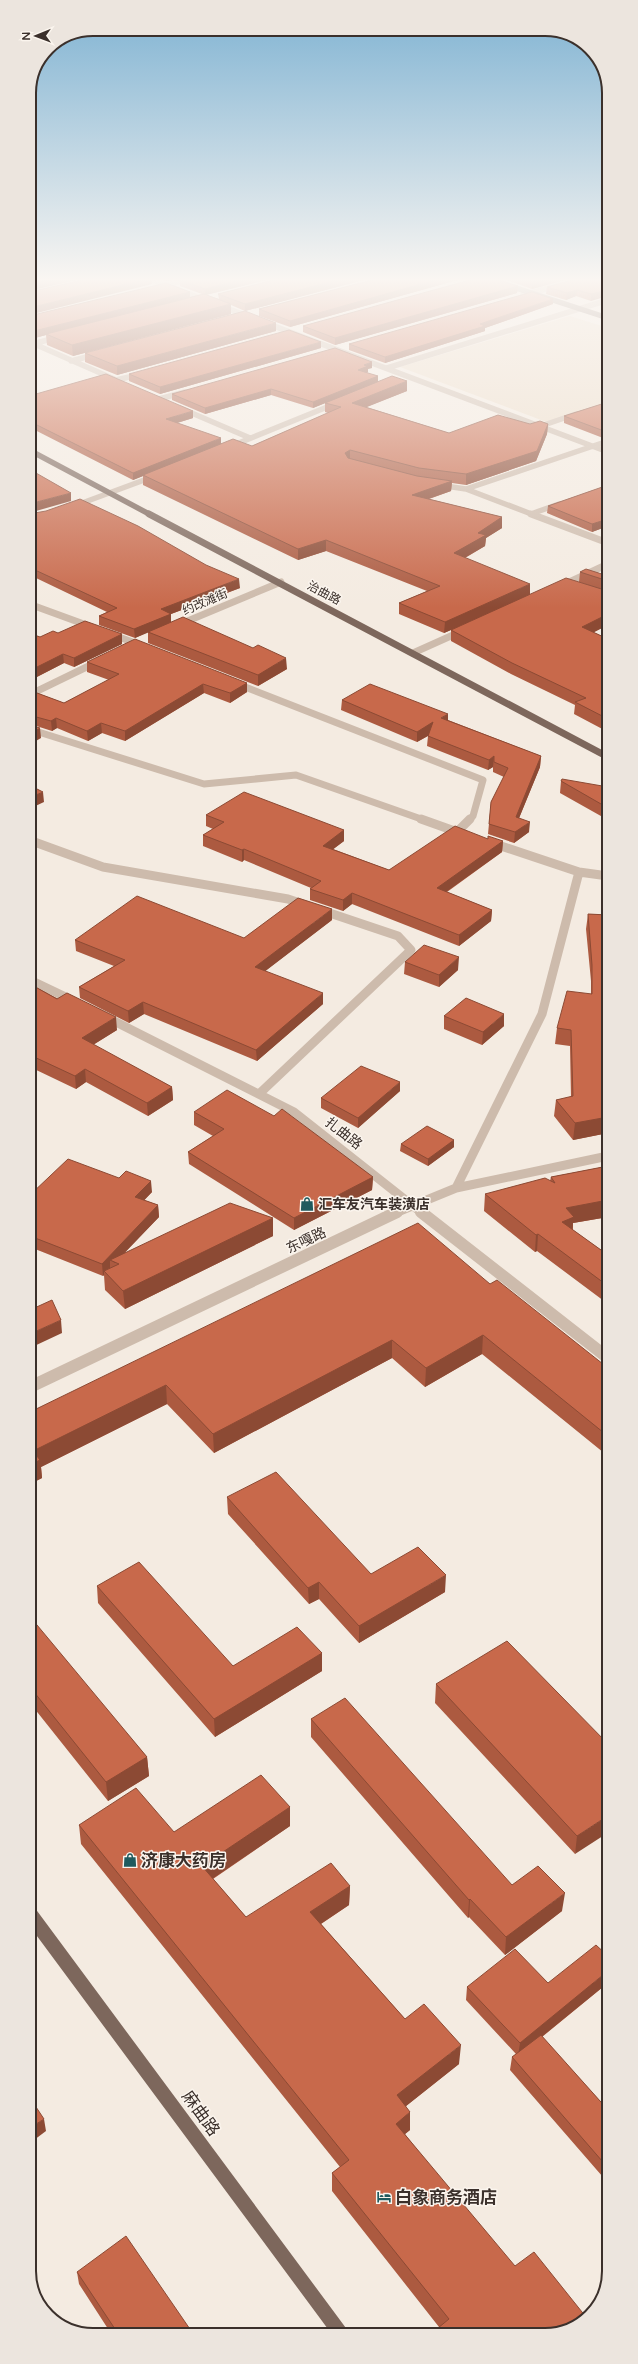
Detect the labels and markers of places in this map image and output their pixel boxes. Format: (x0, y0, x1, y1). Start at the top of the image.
shop icon: 汇车友汽车装潢店 (299, 1196, 315, 1212)
place label: 汇车友汽车装潢店 (318, 1196, 430, 1213)
place label: 济康大药房 (141, 1850, 226, 1871)
shop icon: 济康大药房 (122, 1852, 138, 1868)
place label: 白象商务酒店 (395, 2187, 497, 2208)
hotel icon: 白象商务酒店 (376, 2189, 392, 2205)

